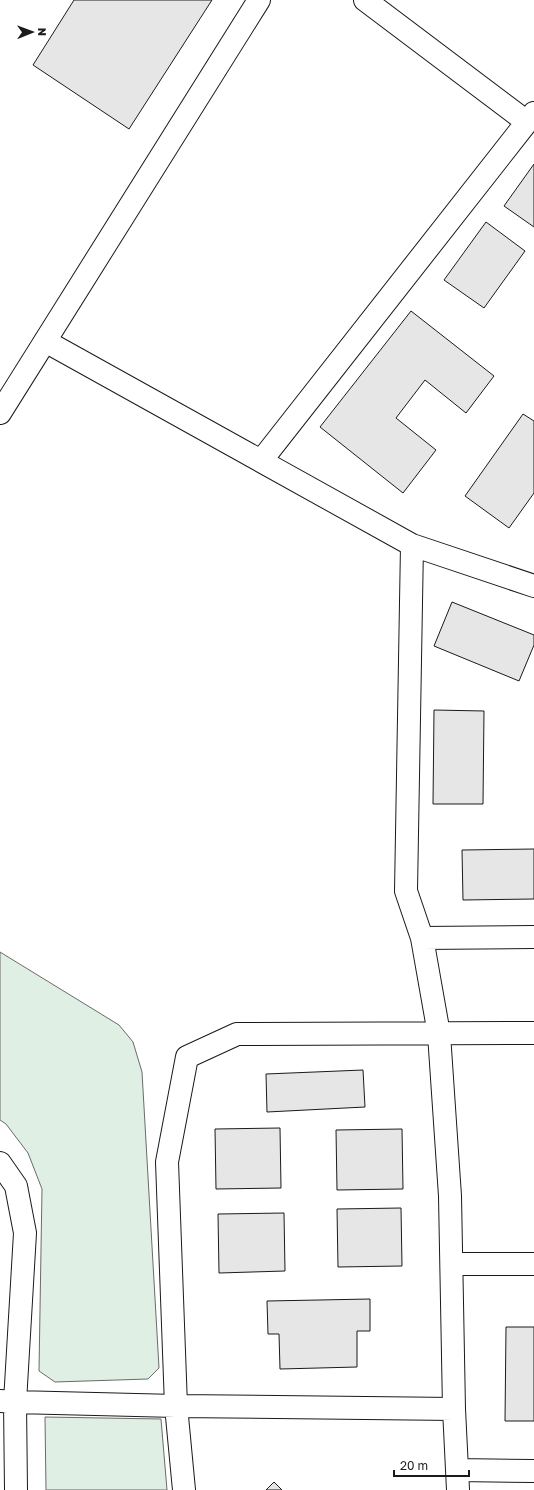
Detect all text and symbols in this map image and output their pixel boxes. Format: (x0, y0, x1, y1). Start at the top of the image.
north arrow (12, 12, 52, 52)
text: N (36, 28, 49, 36)
scale bar (394, 1452, 469, 1478)
text: 20 m (400, 1458, 428, 1473)

